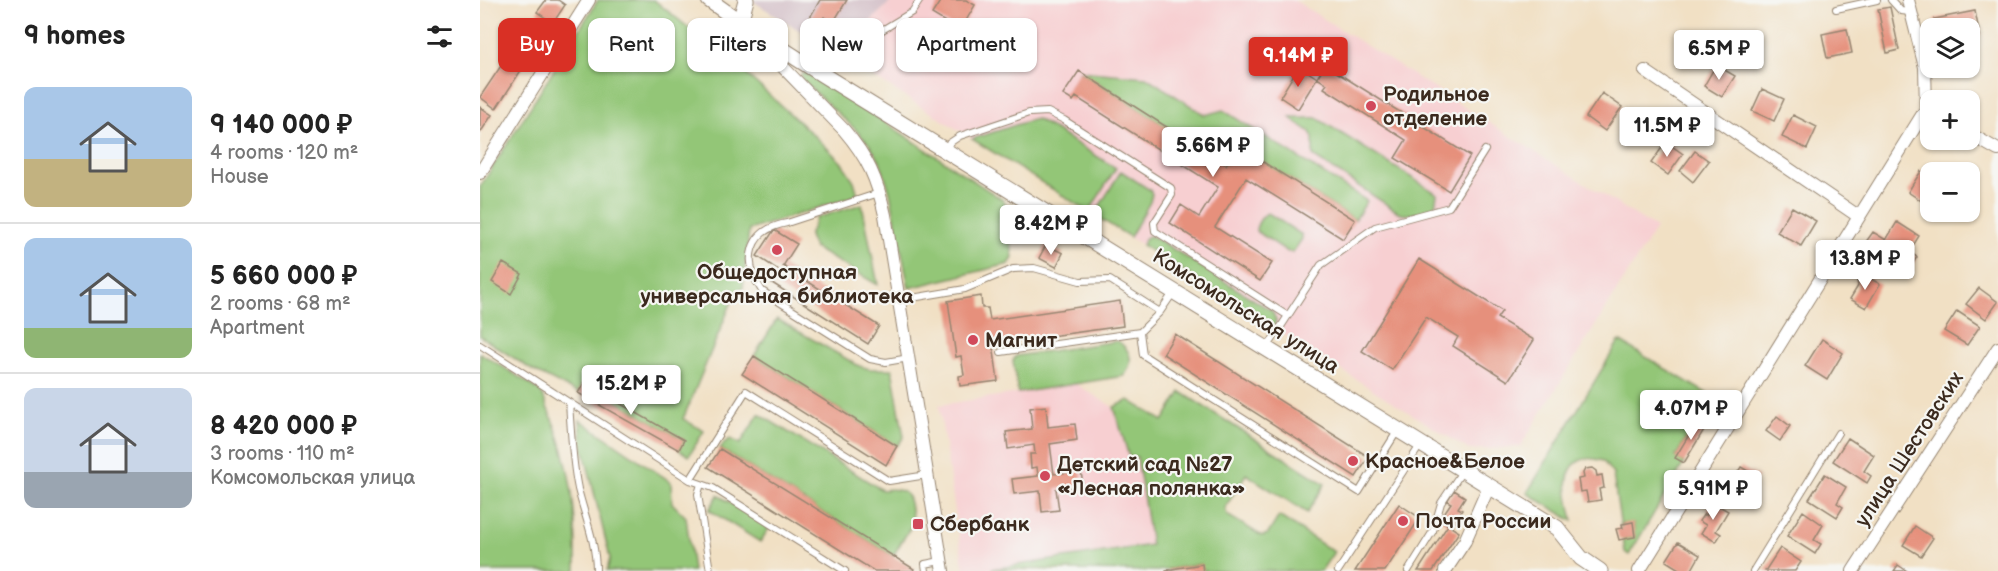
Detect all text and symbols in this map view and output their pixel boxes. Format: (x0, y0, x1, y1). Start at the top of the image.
chip: Buy (498, 18, 576, 72)
chip: Rent (588, 18, 675, 72)
chip: Filters (687, 18, 788, 72)
chip: New (800, 18, 884, 72)
chip: Apartment (896, 18, 1037, 72)
map controls (1920, 18, 1980, 222)
button: layers (1920, 18, 1980, 78)
icon: filters (423, 20, 456, 53)
text: 9 homes (24, 21, 125, 52)
pin: 6.5M ₽ (1670, 30, 1768, 81)
pin: 9.14M ₽ (1243, 37, 1353, 88)
text: 6.5M ₽ (1688, 37, 1750, 61)
text: 9.14M ₽ (1263, 44, 1333, 68)
place label: Родильное отделение (1383, 82, 1490, 131)
button: + (1920, 90, 1980, 150)
marker: Родильное отделение (1364, 99, 1378, 113)
pin: 11.5M ₽ (1612, 107, 1722, 158)
text: 9 140 000 ₽ (210, 110, 352, 141)
icon: home (72, 111, 144, 183)
text: 11.5M ₽ (1633, 114, 1701, 138)
pin: 5.66M ₽ (1158, 127, 1268, 178)
text: 5.66M ₽ (1176, 134, 1250, 158)
text: 4 rooms · 120 m² (210, 141, 359, 165)
button: − (1920, 162, 1980, 222)
text: House (210, 165, 269, 189)
pin: 8.42M ₽ (996, 205, 1106, 256)
text: 8.42M ₽ (1014, 212, 1088, 236)
pin: 13.8M ₽ (1810, 240, 1920, 291)
marker: Общедоступная универсальная библиотека (770, 243, 784, 257)
street label: Комсомольская улица (1148, 244, 1344, 379)
text: 13.8M ₽ (1830, 247, 1900, 271)
place label: Общедоступная универсальная библиотека (640, 260, 914, 309)
text: 5 660 000 ₽ (210, 261, 358, 292)
icon: home (72, 262, 144, 334)
text: 2 rooms · 68 m² (210, 292, 351, 316)
text: Apartment (210, 316, 305, 340)
place label: Магнит (985, 328, 1057, 353)
marker: Магнит (966, 333, 980, 347)
pin: 15.2M ₽ (576, 365, 686, 416)
street label: улица Шестовских (1850, 367, 1969, 532)
text: 15.2M ₽ (596, 372, 666, 396)
pin: 4.07M ₽ (1636, 390, 1746, 441)
text: 4.07M ₽ (1654, 397, 1728, 421)
text: 8 420 000 ₽ (210, 411, 357, 442)
icon: home (72, 412, 144, 484)
text: 3 rooms · 110 m² (210, 442, 355, 466)
place label: Красное&Белое (1365, 449, 1525, 474)
place label: Детский сад №27 «Лесная полянка» (1057, 452, 1246, 501)
marker: Красное&Белое (1346, 454, 1360, 468)
text: Комсомольская улица (210, 466, 415, 490)
marker: Детский сад №27 «Лесная полянка» (1038, 469, 1052, 483)
pin: 5.91M ₽ (1658, 470, 1768, 521)
text: 5.91M ₽ (1678, 477, 1748, 501)
place label: Почта России (1415, 509, 1551, 534)
place label: Сбербанк (930, 512, 1030, 537)
marker: Почта России (1396, 514, 1410, 528)
marker: Сбербанк (911, 517, 925, 531)

